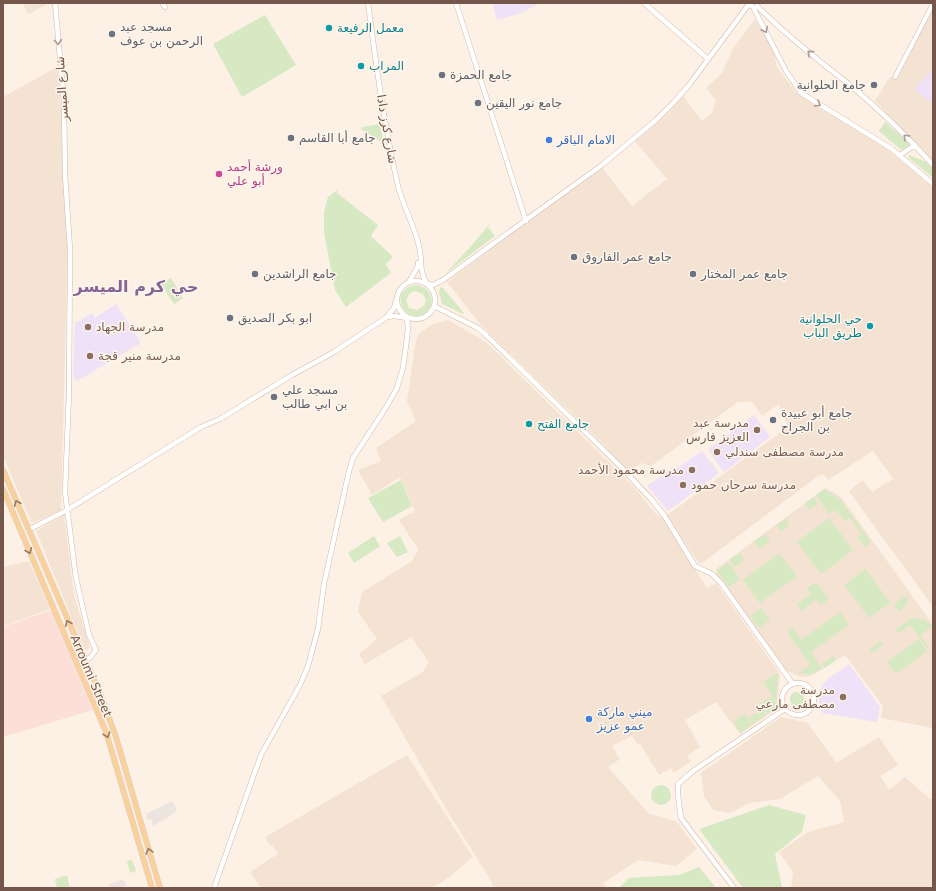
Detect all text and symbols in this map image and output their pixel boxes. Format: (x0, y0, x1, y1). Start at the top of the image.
place label: مسجد عبد الرحمن بن عوف (120, 20, 203, 49)
place label: معمل الرفيعة (337, 21, 404, 36)
marker: معمل الرفيعة (324, 23, 334, 33)
one-way arrow (760, 26, 767, 33)
marker: مسجد عبد الرحمن بن عوف (107, 29, 117, 39)
one-way arrow (54, 39, 63, 45)
one-way arrow (807, 50, 814, 57)
street label: شارع الميسر (53, 56, 72, 123)
place label: المراب (369, 59, 404, 74)
marker: المراب (356, 61, 366, 71)
place label: جامع الحمزة (450, 68, 512, 83)
marker: جامع الحمزة (437, 70, 447, 80)
place label: جامع الحلوانية (797, 78, 866, 93)
marker: جامع الحلوانية (869, 80, 879, 90)
street label: شارع كرز دادا (373, 93, 400, 165)
place label: جامع نور اليقين (486, 96, 562, 111)
marker: جامع نور اليقين (473, 98, 483, 108)
one-way arrow (814, 99, 821, 106)
place label: جامع أبا القاسم (299, 130, 376, 145)
marker: جامع أبا القاسم (286, 133, 296, 143)
place label: الامام الباقر (556, 133, 615, 148)
one-way arrow (903, 134, 911, 141)
marker: الامام الباقر (544, 135, 554, 145)
place label: ورشة أحمد أبو علي (227, 159, 283, 189)
marker: ورشة أحمد أبو علي (214, 169, 224, 179)
place label: جامع عمر الفاروق (582, 250, 672, 265)
marker: جامع عمر الفاروق (569, 252, 579, 262)
place label: جامع الراشدين (263, 267, 336, 282)
place label: جامع عمر المختار (700, 267, 788, 282)
marker: جامع الراشدين (250, 269, 260, 279)
marker: جامع عمر المختار (688, 269, 698, 279)
district label: حي كرم الميسر (73, 277, 198, 297)
place label: ابو بكر الصديق (238, 311, 312, 326)
place label: حي الحلوانية طريق الباب (799, 312, 862, 341)
marker: ابو بكر الصديق (225, 313, 235, 323)
place label: مدرسة الجهاد (96, 320, 164, 335)
marker: حي الحلوانية طريق الباب (865, 321, 875, 331)
marker: مدرسة الجهاد (83, 322, 93, 332)
place label: مدرسة منير قجة (98, 349, 181, 364)
marker: مدرسة منير قجة (85, 351, 95, 361)
place label: مسجد علي بن ابي طالب (282, 383, 347, 412)
marker: مسجد علي بن ابي طالب (269, 392, 279, 402)
place label: جامع أبو عبيدة بن الجراح (781, 405, 852, 435)
marker: جامع أبو عبيدة بن الجراح (768, 415, 778, 425)
place label: مدرسة عبد العزيز فارس (686, 416, 749, 445)
place label: جامع الفتح (537, 417, 589, 431)
marker: جامع الفتح (524, 419, 534, 429)
marker: مدرسة عبد العزيز فارس (752, 425, 762, 435)
place label: مدرسة مصطفى سندلي (725, 445, 844, 460)
marker: مدرسة مصطفى سندلي (712, 447, 722, 457)
place label: مدرسة محمود الأحمد (578, 462, 684, 478)
marker: مدرسة محمود الأحمد (687, 465, 697, 475)
place label: مدرسة سرحان حمود (691, 478, 796, 493)
marker: مدرسة سرحان حمود (678, 480, 688, 490)
one-way arrow (14, 500, 22, 508)
one-way arrow (24, 546, 32, 554)
one-way arrow (65, 619, 73, 627)
street label: Arroumi Street (67, 633, 115, 719)
place label: مدرسة مصطفى مارعي (755, 683, 835, 712)
marker: مدرسة مصطفى مارعي (838, 692, 848, 702)
place label: ميني ماركة عمو عزيز (596, 705, 653, 734)
marker: ميني ماركة عمو عزيز (584, 714, 594, 724)
one-way arrow (102, 731, 111, 738)
one-way arrow (145, 847, 154, 854)

